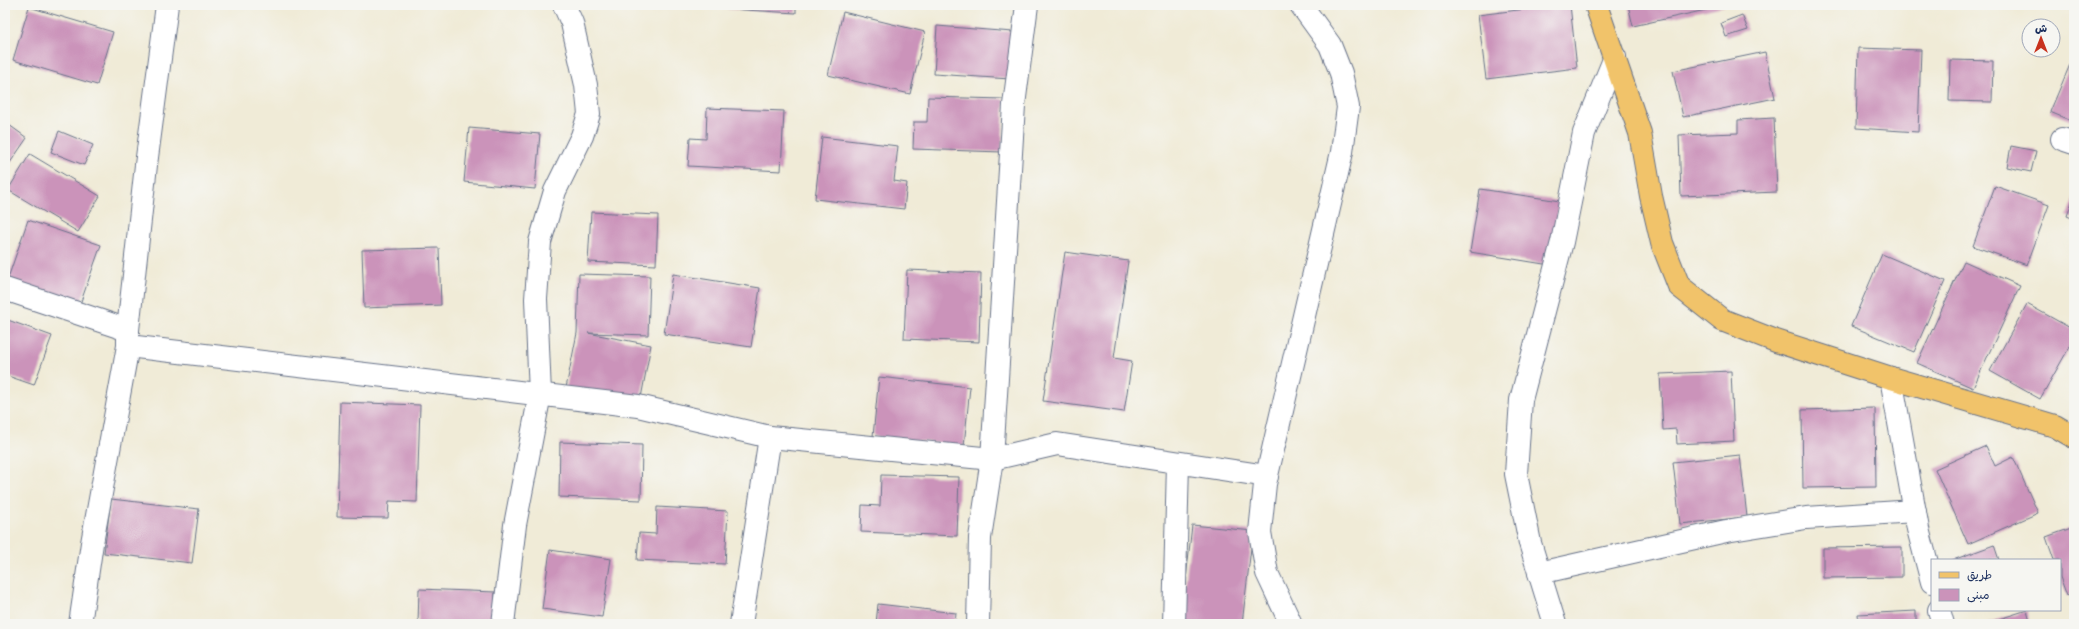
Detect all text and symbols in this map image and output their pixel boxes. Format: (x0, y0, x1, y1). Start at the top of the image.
north arrow (2021, 18, 2061, 58)
text: ش (2035, 21, 2047, 36)
legend (1931, 559, 2061, 611)
text: طريق (1967, 567, 1992, 584)
text: مبنى (1967, 587, 1990, 604)

